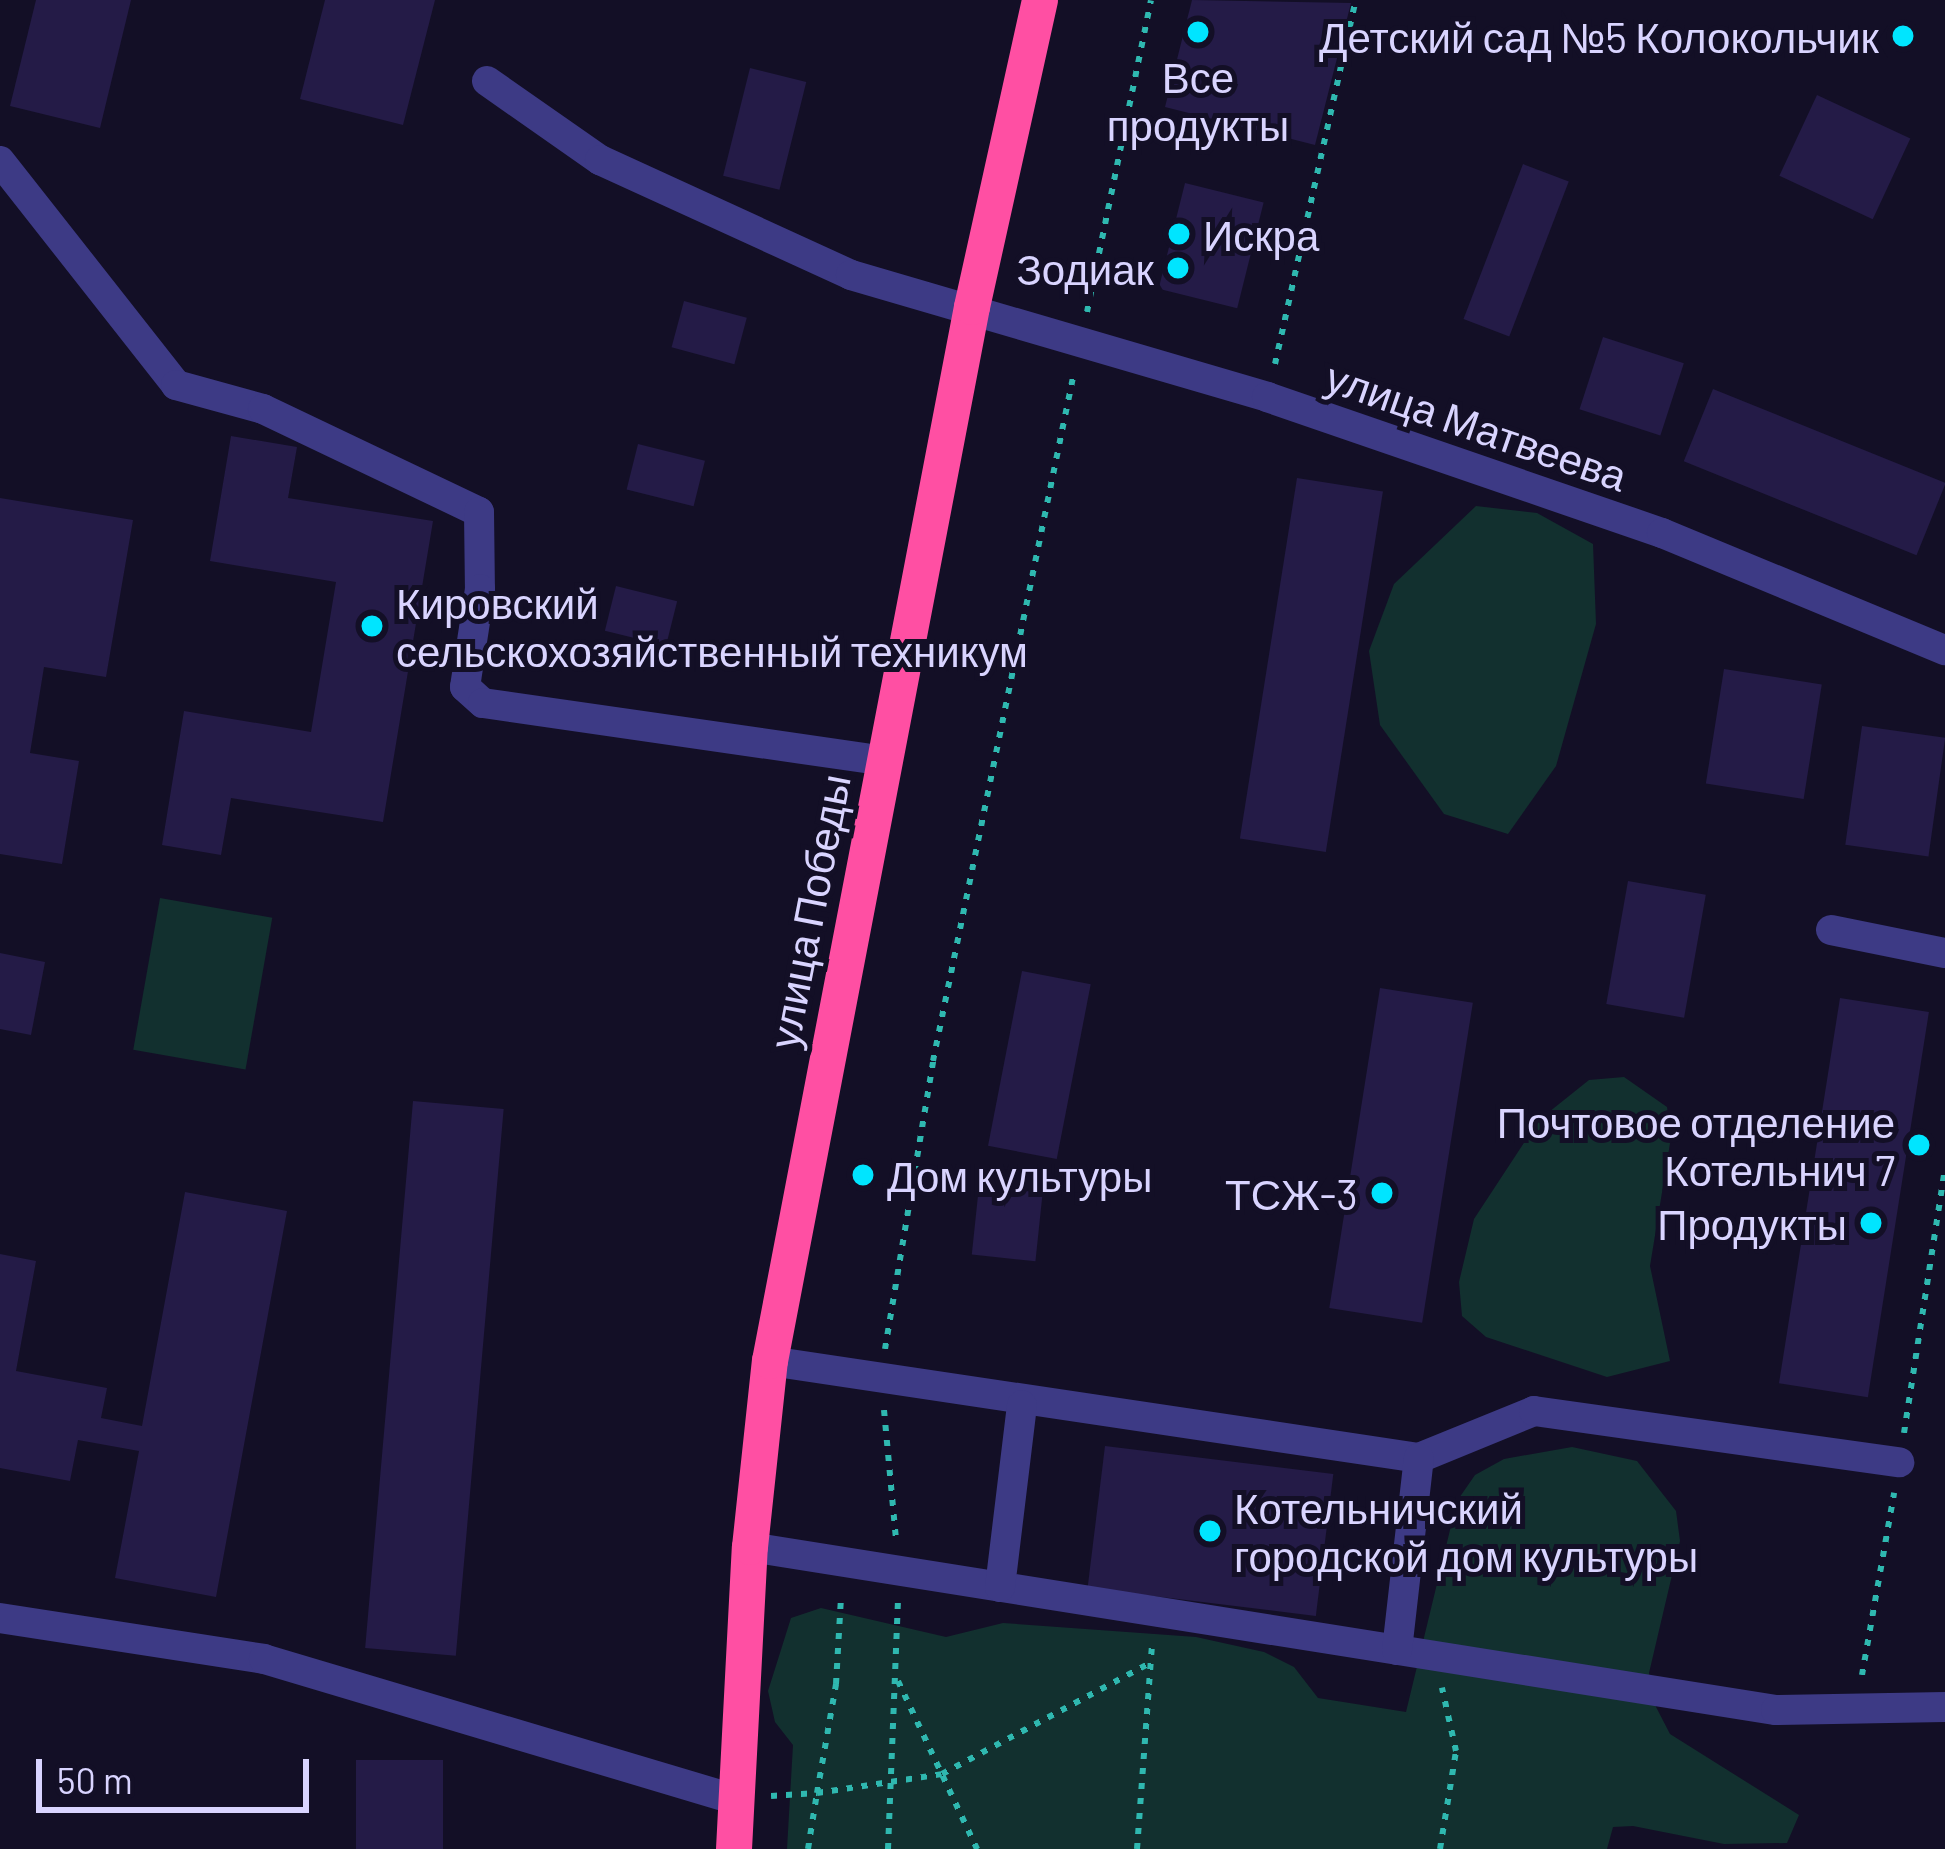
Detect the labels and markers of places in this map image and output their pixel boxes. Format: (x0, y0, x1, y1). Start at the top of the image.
place label: Детский сад №5 Колокольчик (1319, 11, 1879, 61)
marker: Все продукты (1185, 19, 1211, 45)
marker: Детский сад №5 Колокольчик (1890, 23, 1916, 49)
place label: Все продукты (1107, 51, 1289, 150)
place label: Искра (1203, 209, 1319, 259)
marker: Искра (1166, 221, 1192, 247)
place label: Зодиак (1016, 243, 1154, 293)
marker: Зодиак (1165, 255, 1191, 281)
place label: Кировский сельскохозяйственный техникум (396, 577, 1028, 676)
marker: Кировский сельскохозяйственный техникум (359, 613, 385, 639)
place label: Почтовое отделение Котельнич 7 (1497, 1096, 1895, 1194)
marker: Почтовое отделение Котельнич 7 (1906, 1132, 1932, 1158)
place label: Дом культуры (887, 1150, 1152, 1200)
marker: Дом культуры (850, 1162, 876, 1188)
place label: ТСЖ-3 (1225, 1168, 1358, 1218)
marker: ТСЖ-3 (1369, 1180, 1395, 1206)
place label: Продукты (1657, 1198, 1847, 1248)
marker: Продукты (1858, 1210, 1884, 1236)
place label: Котельничский городской дом культуры (1234, 1482, 1698, 1580)
marker: Котельничский городской дом культуры (1197, 1518, 1223, 1544)

